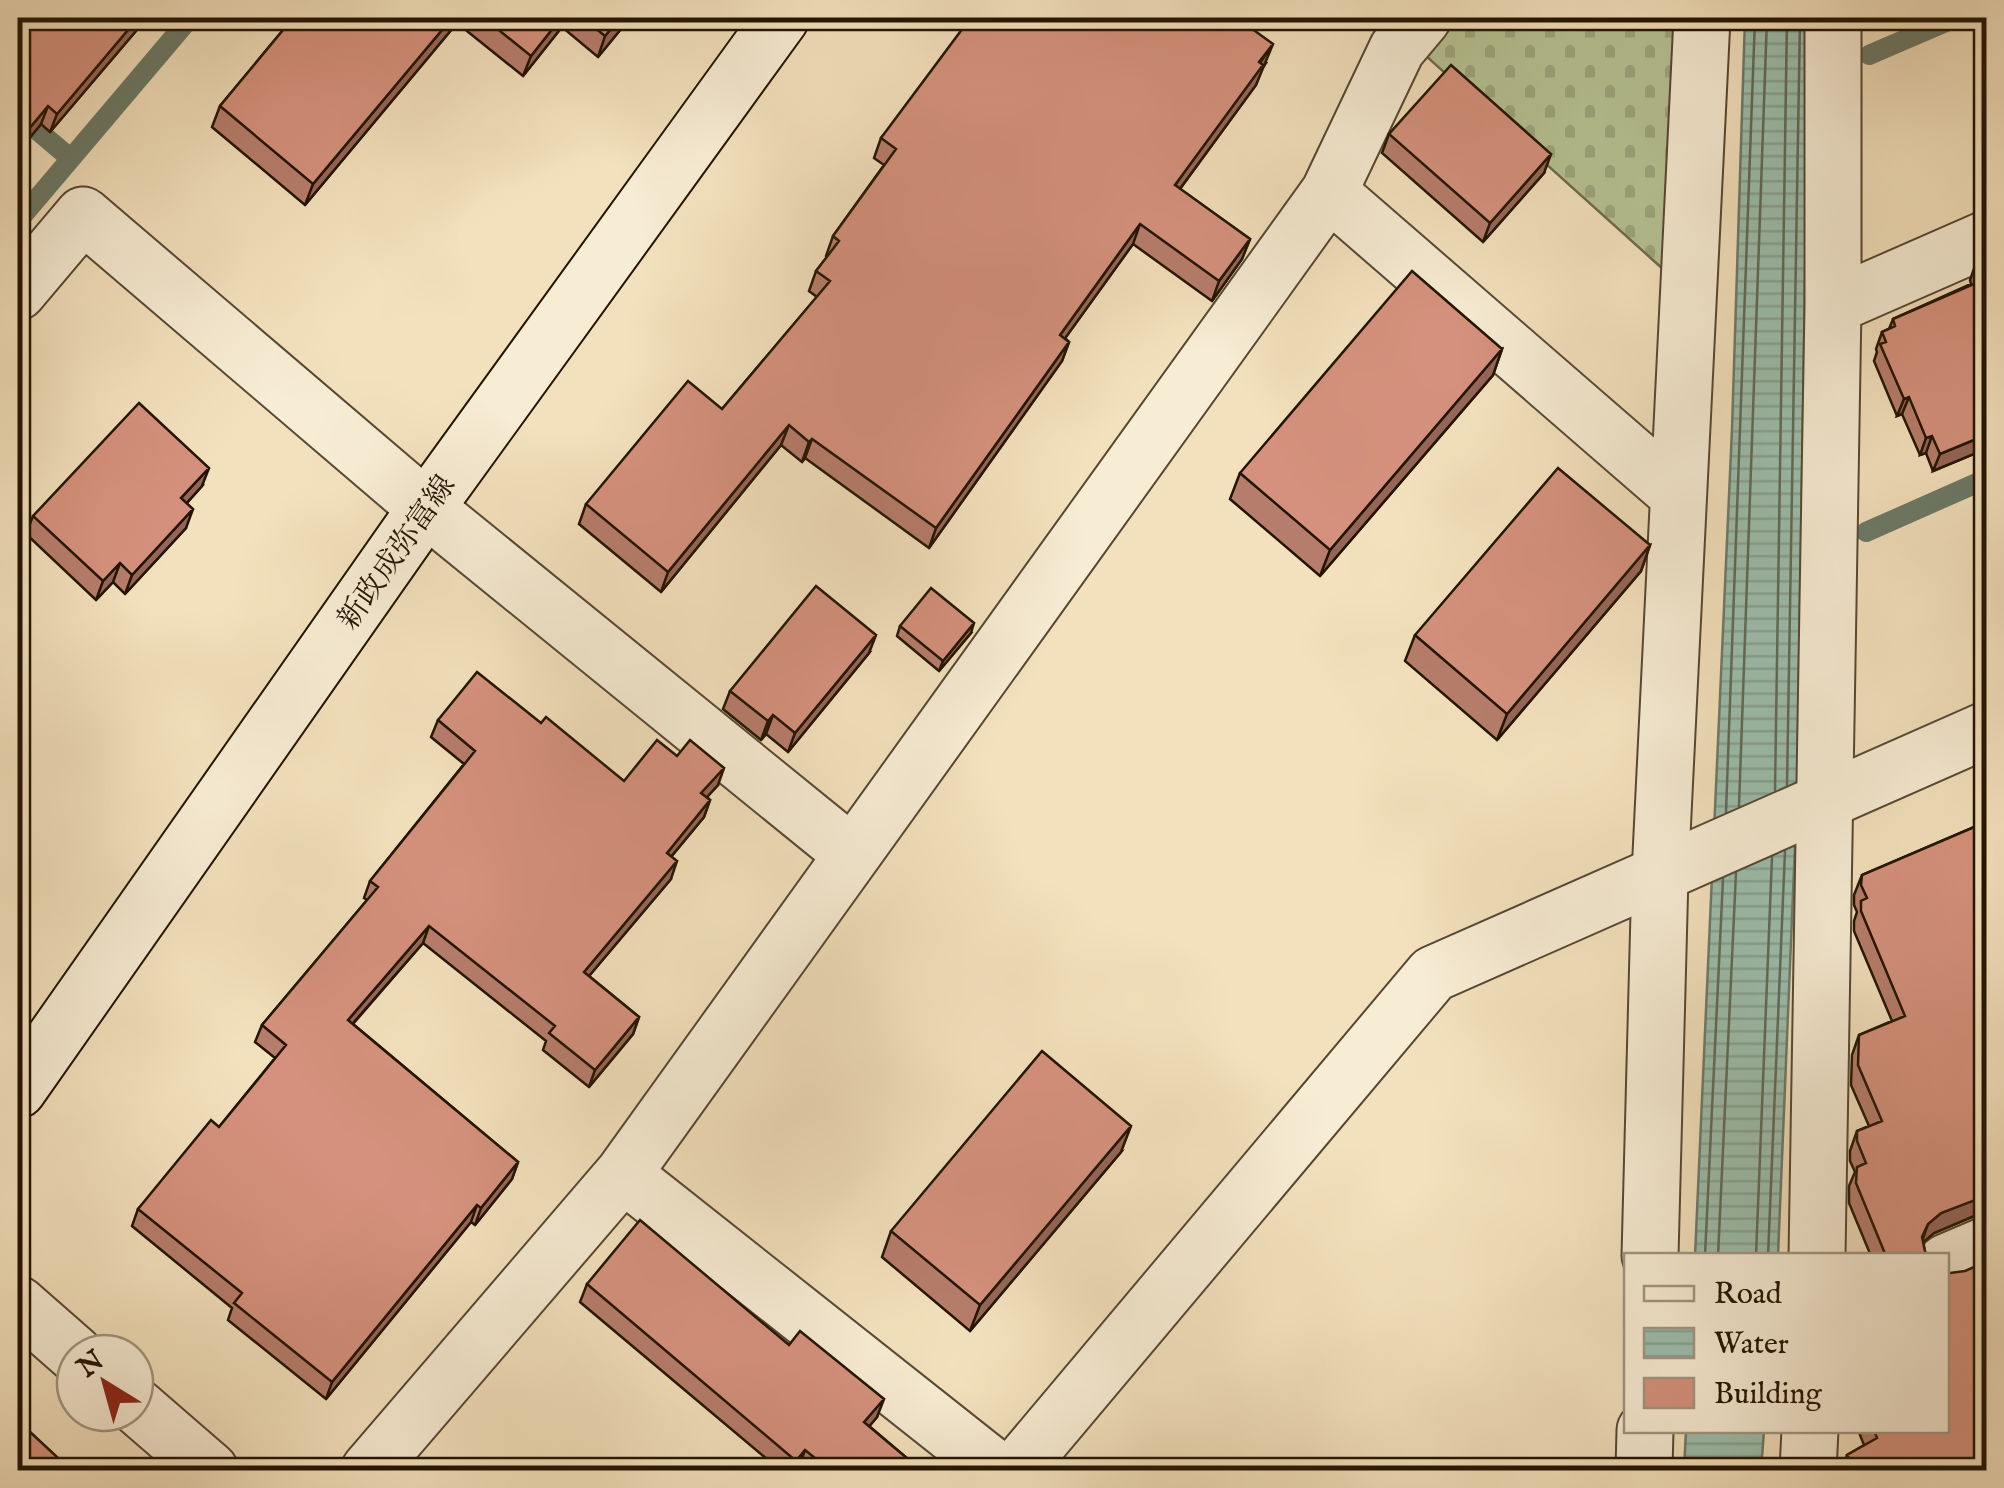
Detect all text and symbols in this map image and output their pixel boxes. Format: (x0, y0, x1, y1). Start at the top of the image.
street label: 新政成弥富線 (330, 469, 465, 638)
legend (1624, 1253, 1949, 1433)
text: Road (1714, 1276, 1783, 1314)
text: Water (1714, 1326, 1789, 1364)
north arrow (55, 1333, 155, 1433)
text: N (70, 1344, 112, 1387)
text: Building (1714, 1376, 1823, 1414)

